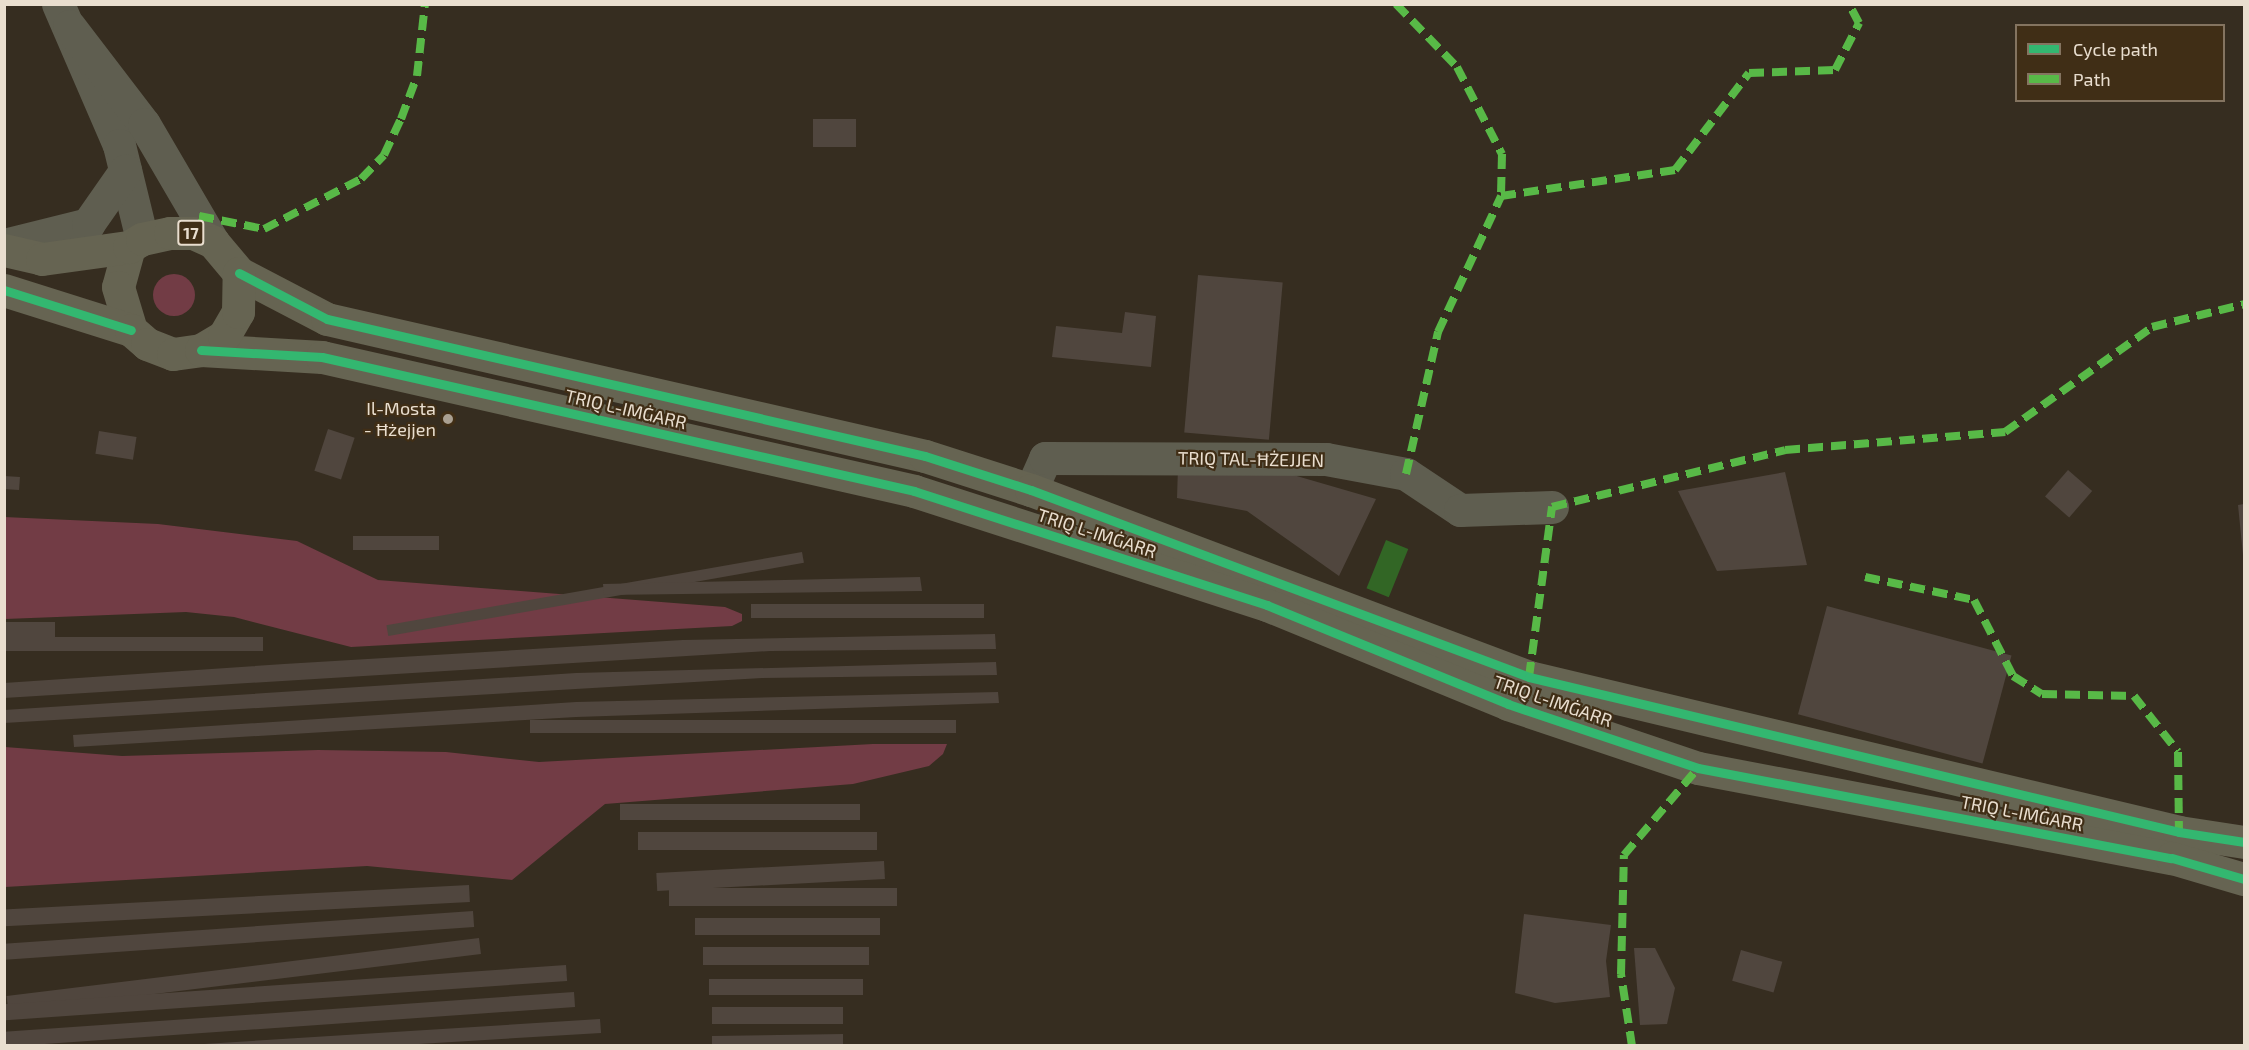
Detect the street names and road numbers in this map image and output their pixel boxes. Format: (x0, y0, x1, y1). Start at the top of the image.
road number: 17 (176, 220, 206, 246)
street label: TRIQ L-IMĠARR (563, 385, 689, 433)
street label: TRIQ TAL-ĦŻEJJEN (1177, 447, 1325, 471)
street label: TRIQ L-IMĠARR (1035, 504, 1159, 562)
street label: TRIQ L-IMĠARR (1491, 671, 1615, 731)
street label: TRIQ L-IMĠARR (1959, 791, 2085, 835)

